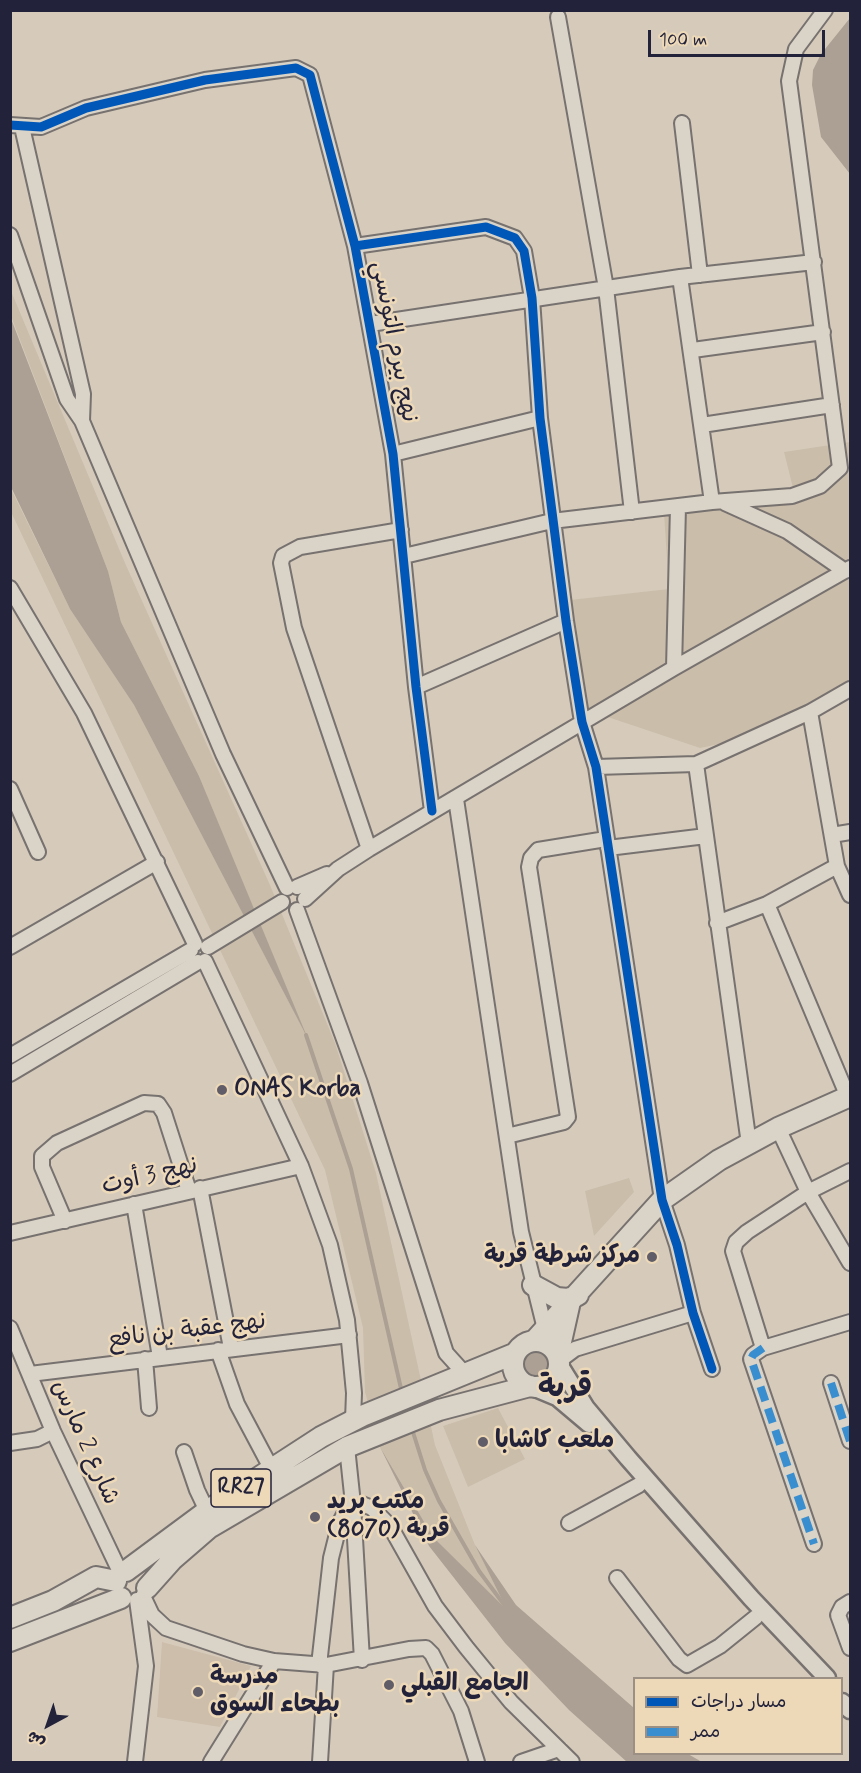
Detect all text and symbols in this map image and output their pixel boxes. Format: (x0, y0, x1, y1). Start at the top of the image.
scale bar (651, 18, 828, 56)
text: 100 m (659, 28, 707, 52)
street label: نهج بيرم التونسي (363, 259, 423, 425)
place label: ONAS Korba (234, 1076, 361, 1104)
marker: ONAS Korba (215, 1083, 229, 1097)
street label: نهج 3 أوت (99, 1152, 201, 1202)
place label: مركز شرطة قربة (484, 1243, 640, 1271)
marker: مركز شرطة قربة (645, 1250, 659, 1264)
street label: نهج عقبة بن نافع (106, 1308, 268, 1356)
district label: قربة (538, 1372, 592, 1408)
street label: شارع 2 مارس (44, 1376, 124, 1510)
place label: ملعب كاشابا (495, 1428, 614, 1456)
marker: ملعب كاشابا (476, 1435, 490, 1449)
road number: RR27 (211, 1469, 271, 1507)
place label: مكتب بريد قربة (8070) (327, 1489, 450, 1545)
marker: مكتب بريد قربة (8070) (308, 1510, 322, 1524)
place label: مدرسة بطحاء السوق (210, 1664, 340, 1720)
place label: الجامع القبلي (401, 1671, 529, 1699)
legend (633, 1677, 843, 1755)
marker: الجامع القبلي (382, 1678, 396, 1692)
marker: مدرسة بطحاء السوق (191, 1685, 205, 1699)
text: مسار دراجات (691, 1690, 786, 1714)
north arrow (18, 1695, 78, 1755)
text: ممر (691, 1720, 720, 1744)
text: ش (23, 1725, 50, 1753)

